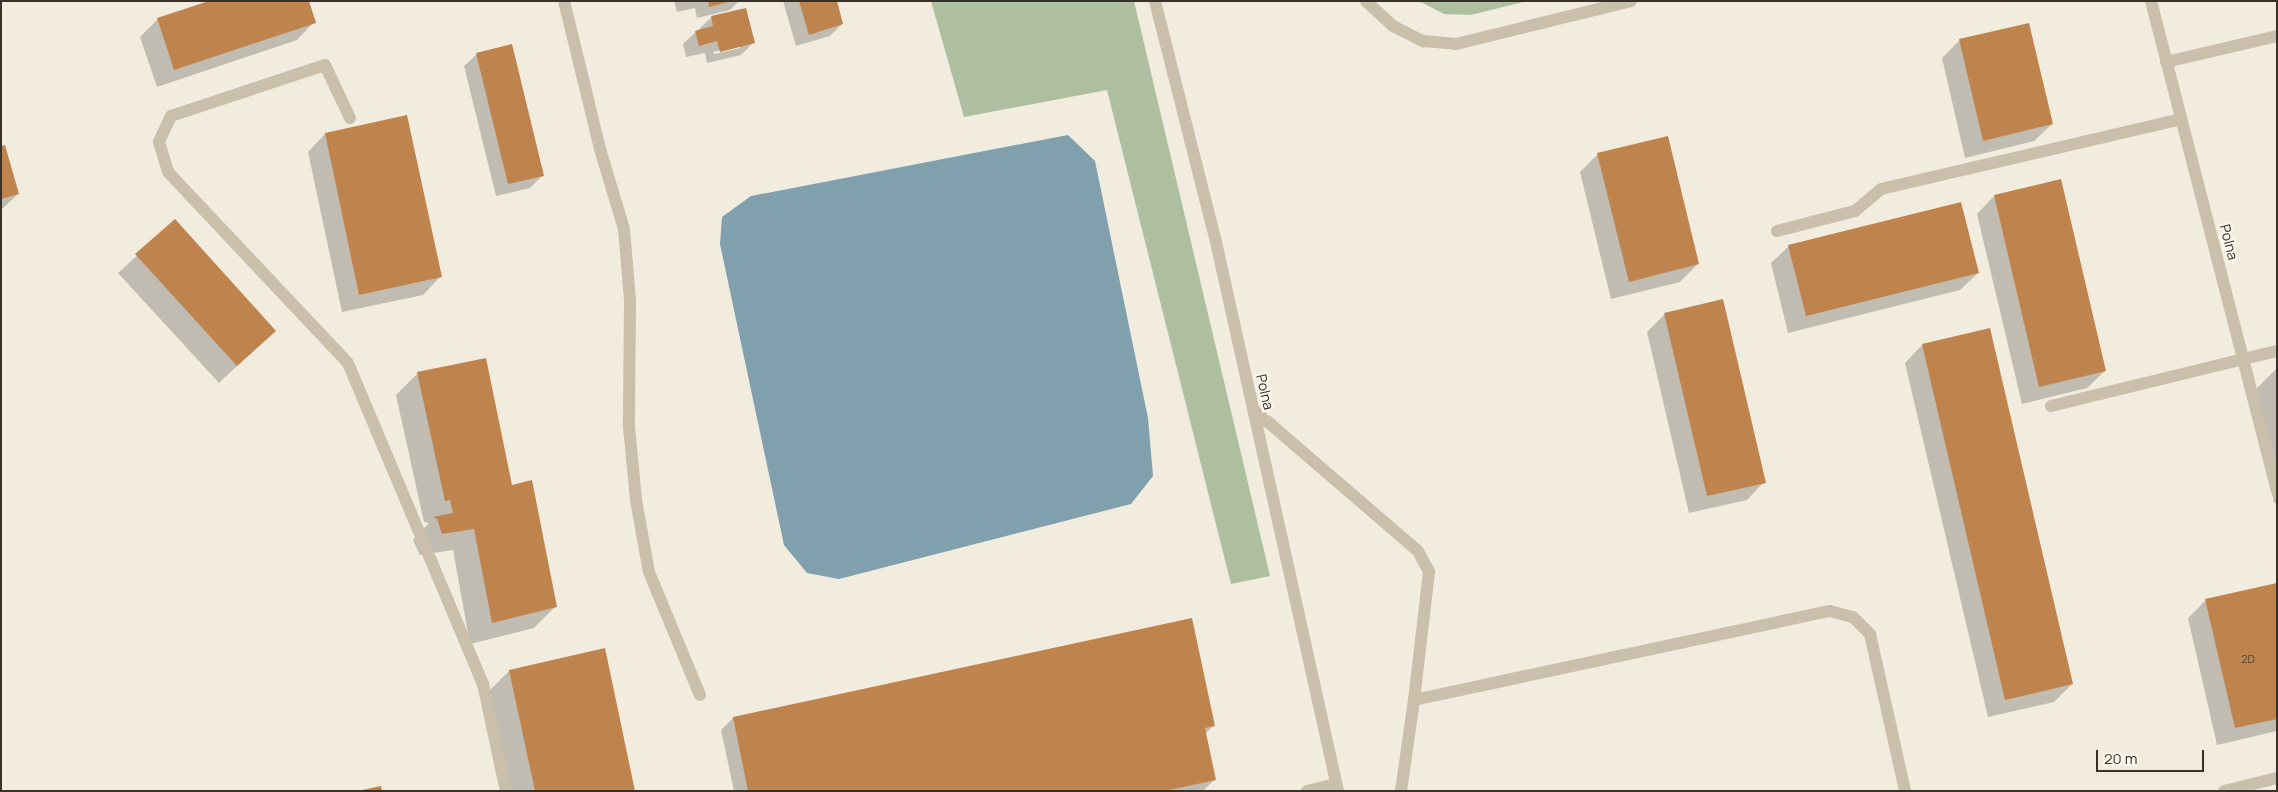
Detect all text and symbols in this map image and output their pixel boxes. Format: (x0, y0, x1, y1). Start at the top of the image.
street label: Polna (2216, 222, 2242, 262)
street label: Polna (1253, 373, 1277, 411)
house number: 2D (2241, 652, 2255, 666)
scale bar (2098, 740, 2206, 772)
text: 20 m (2104, 748, 2137, 769)

